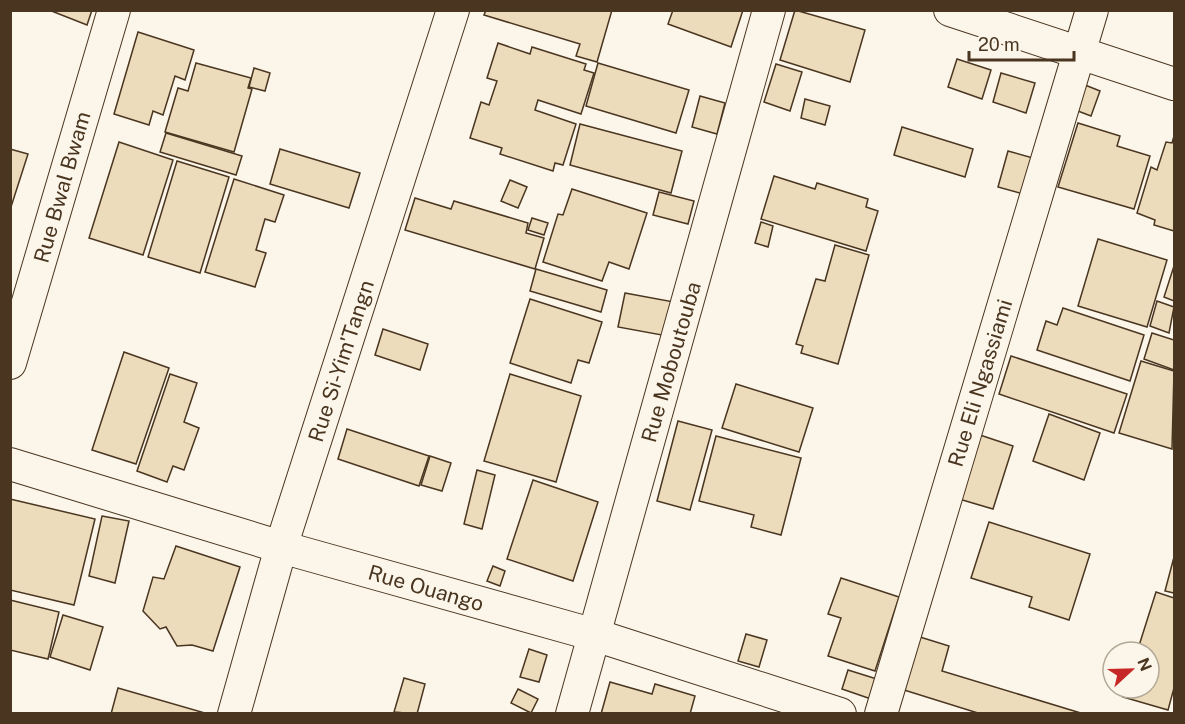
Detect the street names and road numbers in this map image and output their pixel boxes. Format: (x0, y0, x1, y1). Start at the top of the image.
street label: Rue Bwal Bwam (28, 108, 96, 266)
street label: Rue Si-Yim'Tangn (303, 277, 379, 445)
street label: Rue Moboutouba (636, 279, 706, 445)
street label: Rue Eli Ngassiami (943, 296, 1017, 470)
street label: Rue Ouango (365, 560, 487, 616)

